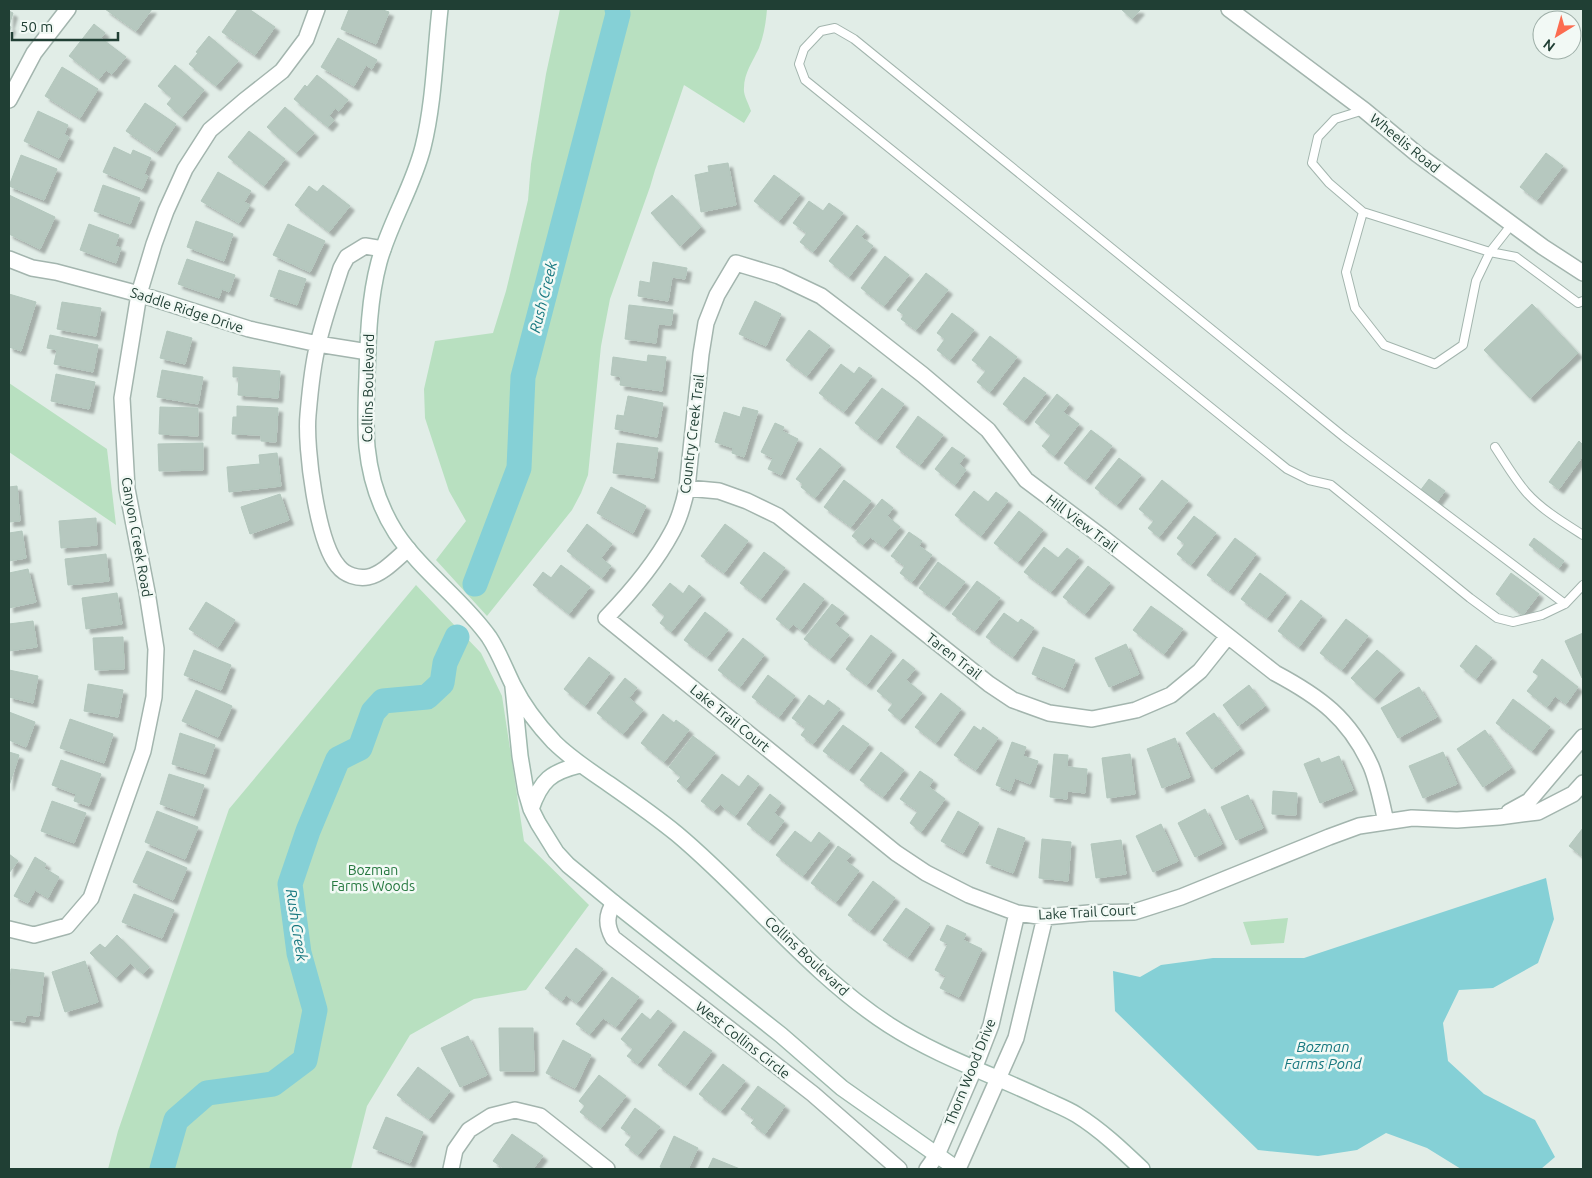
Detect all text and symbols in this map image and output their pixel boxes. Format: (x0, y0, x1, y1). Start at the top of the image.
scale bar (12, 10, 119, 42)
north arrow (1532, 10, 1582, 60)
text: 50 m (20, 18, 53, 35)
text: N (1540, 36, 1558, 55)
street label: Wheelis Road (1367, 110, 1443, 176)
water label: Rush Creek (526, 259, 560, 335)
street label: Saddle Ridge Drive (128, 284, 246, 336)
street label: Collins Boulevard (359, 333, 377, 443)
street label: Country Creek Trail (677, 373, 707, 495)
street label: Canyon Creek Road (119, 476, 155, 598)
street label: Hill View Trail (1043, 491, 1121, 555)
street label: Taren Trail (923, 630, 985, 683)
street label: Lake Trail Court (687, 681, 773, 755)
park label: Bozman Farms Woods (331, 862, 415, 894)
water label: Rush Creek (283, 887, 311, 963)
street label: Lake Trail Court (1038, 901, 1137, 923)
street label: Collins Boulevard (762, 913, 852, 999)
street label: West Collins Circle (693, 998, 793, 1082)
street label: Thorn Wood Drive (941, 1016, 999, 1128)
water label: Bozman Farms Pond (1284, 1038, 1362, 1072)

